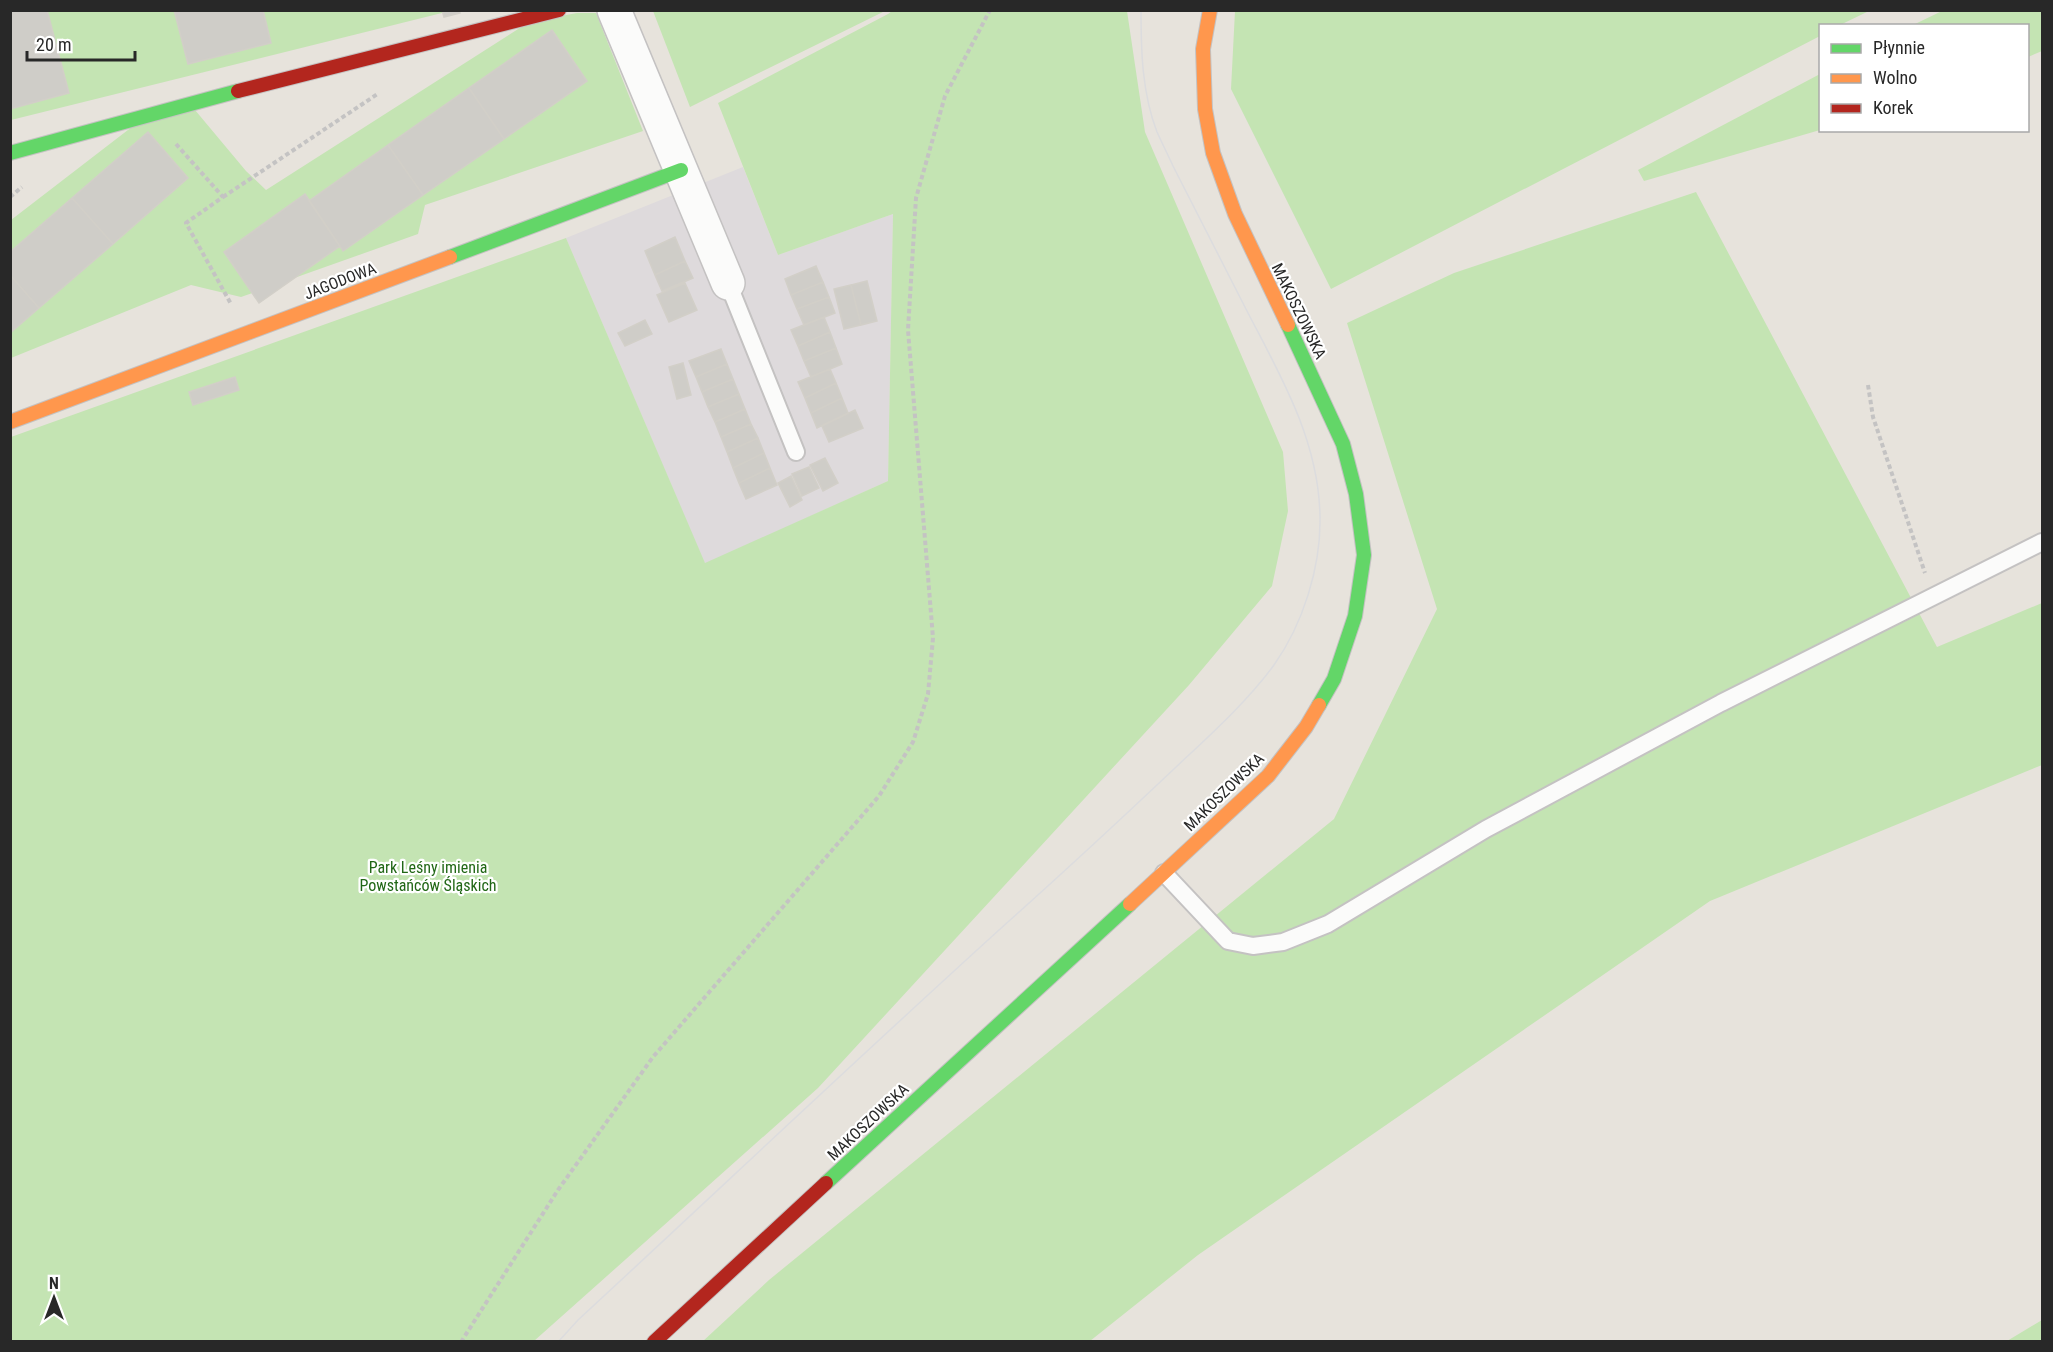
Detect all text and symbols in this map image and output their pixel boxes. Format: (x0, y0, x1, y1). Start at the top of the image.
scale bar (27, 24, 135, 62)
legend (1819, 24, 2029, 132)
text: 20 m (36, 34, 71, 55)
text: Płynnie (1873, 37, 1925, 58)
text: Wolno (1873, 67, 1917, 88)
text: Korek (1873, 97, 1913, 118)
street label: JAGODOWA (301, 259, 379, 303)
street label: MAKOSZOWSKA (1268, 260, 1330, 362)
street label: MAKOSZOWSKA (1180, 749, 1268, 835)
park label: Park Leśny imienia Powstańców Śląskich (359, 858, 497, 895)
street label: MAKOSZOWSKA (823, 1080, 913, 1164)
north arrow (24, 1268, 84, 1328)
text: N (49, 1274, 59, 1293)

